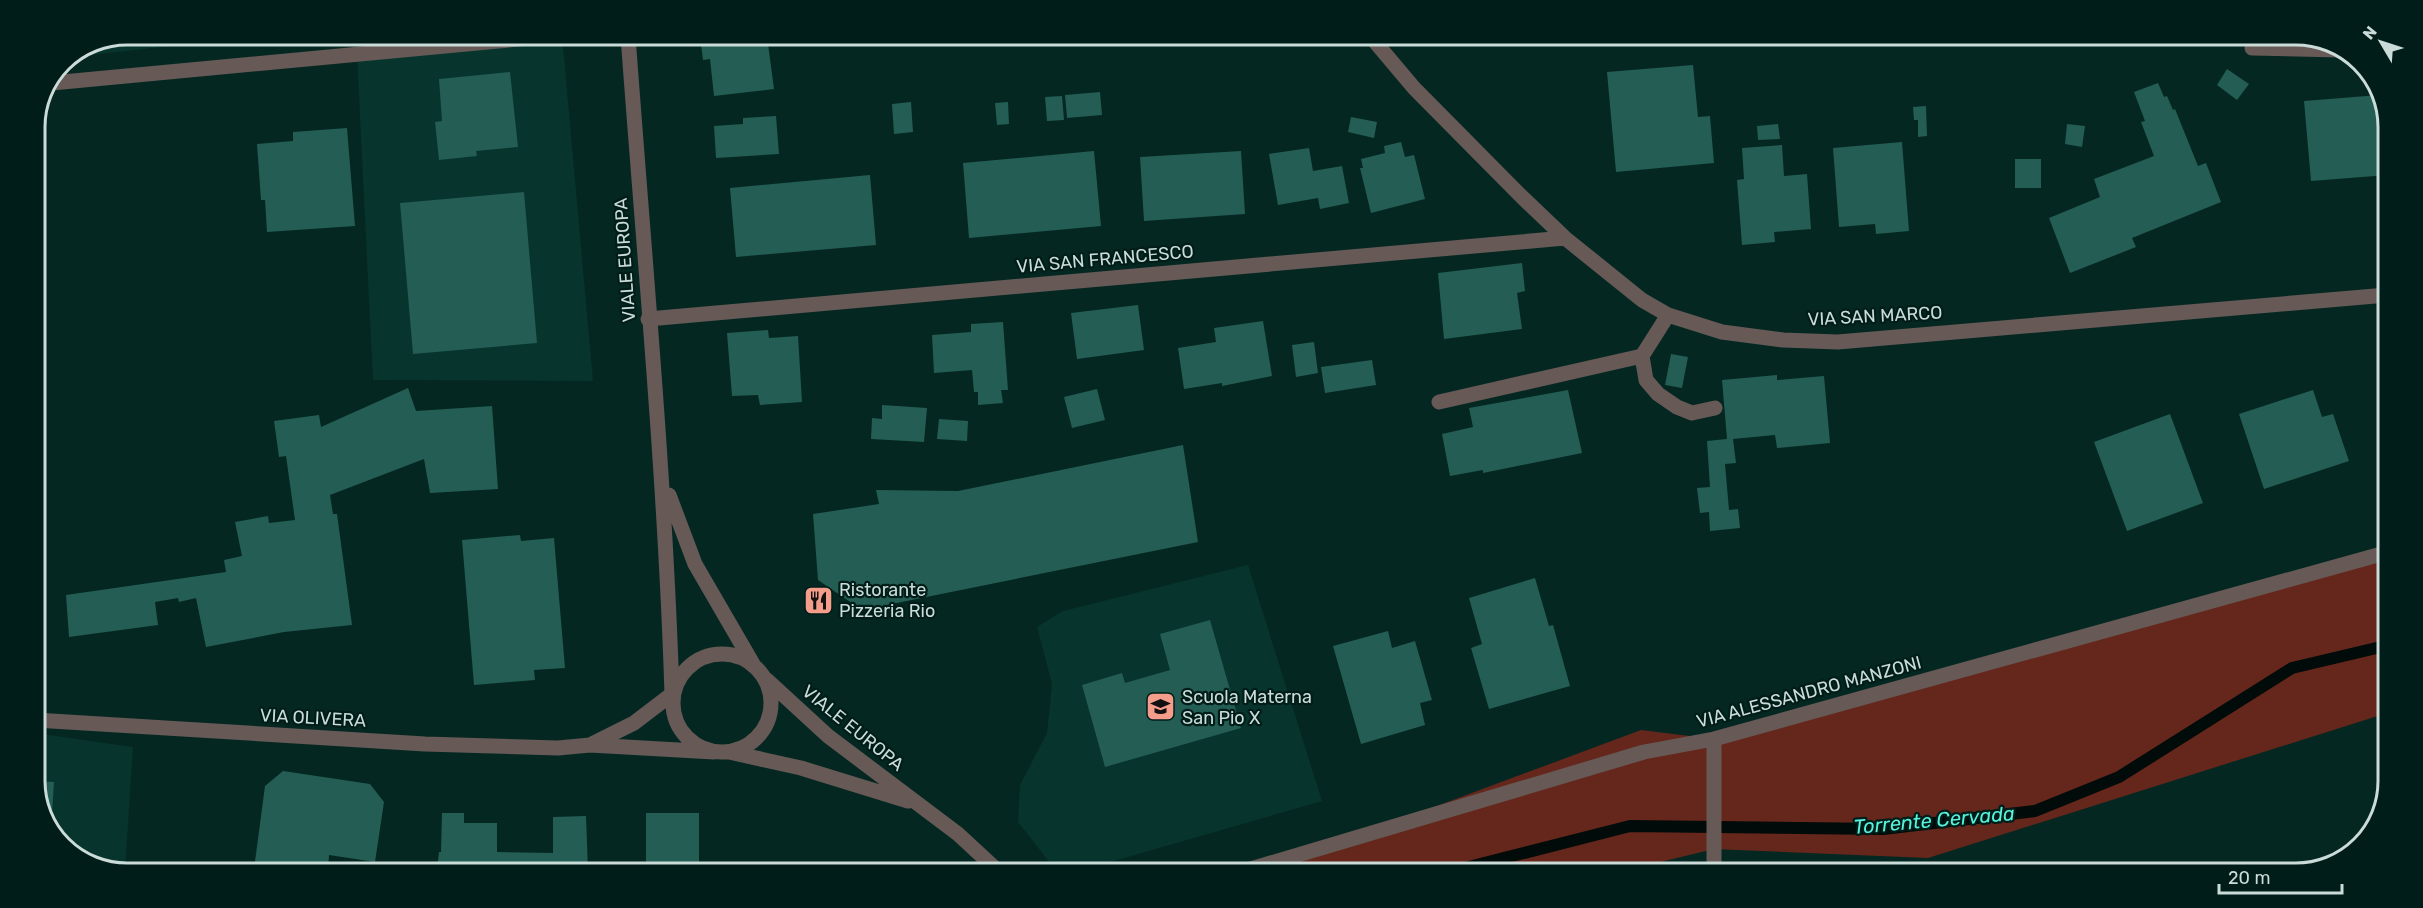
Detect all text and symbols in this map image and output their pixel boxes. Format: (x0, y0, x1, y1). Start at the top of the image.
north arrow (2351, 12, 2411, 72)
text: N (2359, 22, 2381, 43)
street label: VIALE EUROPA (610, 197, 640, 323)
street label: VIA SAN FRANCESCO (1015, 240, 1195, 278)
street label: VIA SAN MARCO (1807, 301, 1943, 331)
place label: Ristorante Pizzeria Rio (839, 579, 935, 622)
restaurant icon: Ristorante Pizzeria Rio (802, 584, 834, 616)
street label: VIA ALESSANDRO MANZONI (1694, 651, 1924, 733)
street label: VIALE EUROPA (798, 680, 908, 776)
place label: Scuola Materna San Pio X (1182, 686, 1312, 729)
school or university icon: Scuola Materna San Pio X (1145, 691, 1177, 723)
street label: VIA OLIVERA (259, 704, 367, 732)
water label: Torrente Cervada (1852, 801, 2016, 839)
scale bar (2219, 857, 2342, 895)
text: 20 m (2228, 867, 2270, 889)

